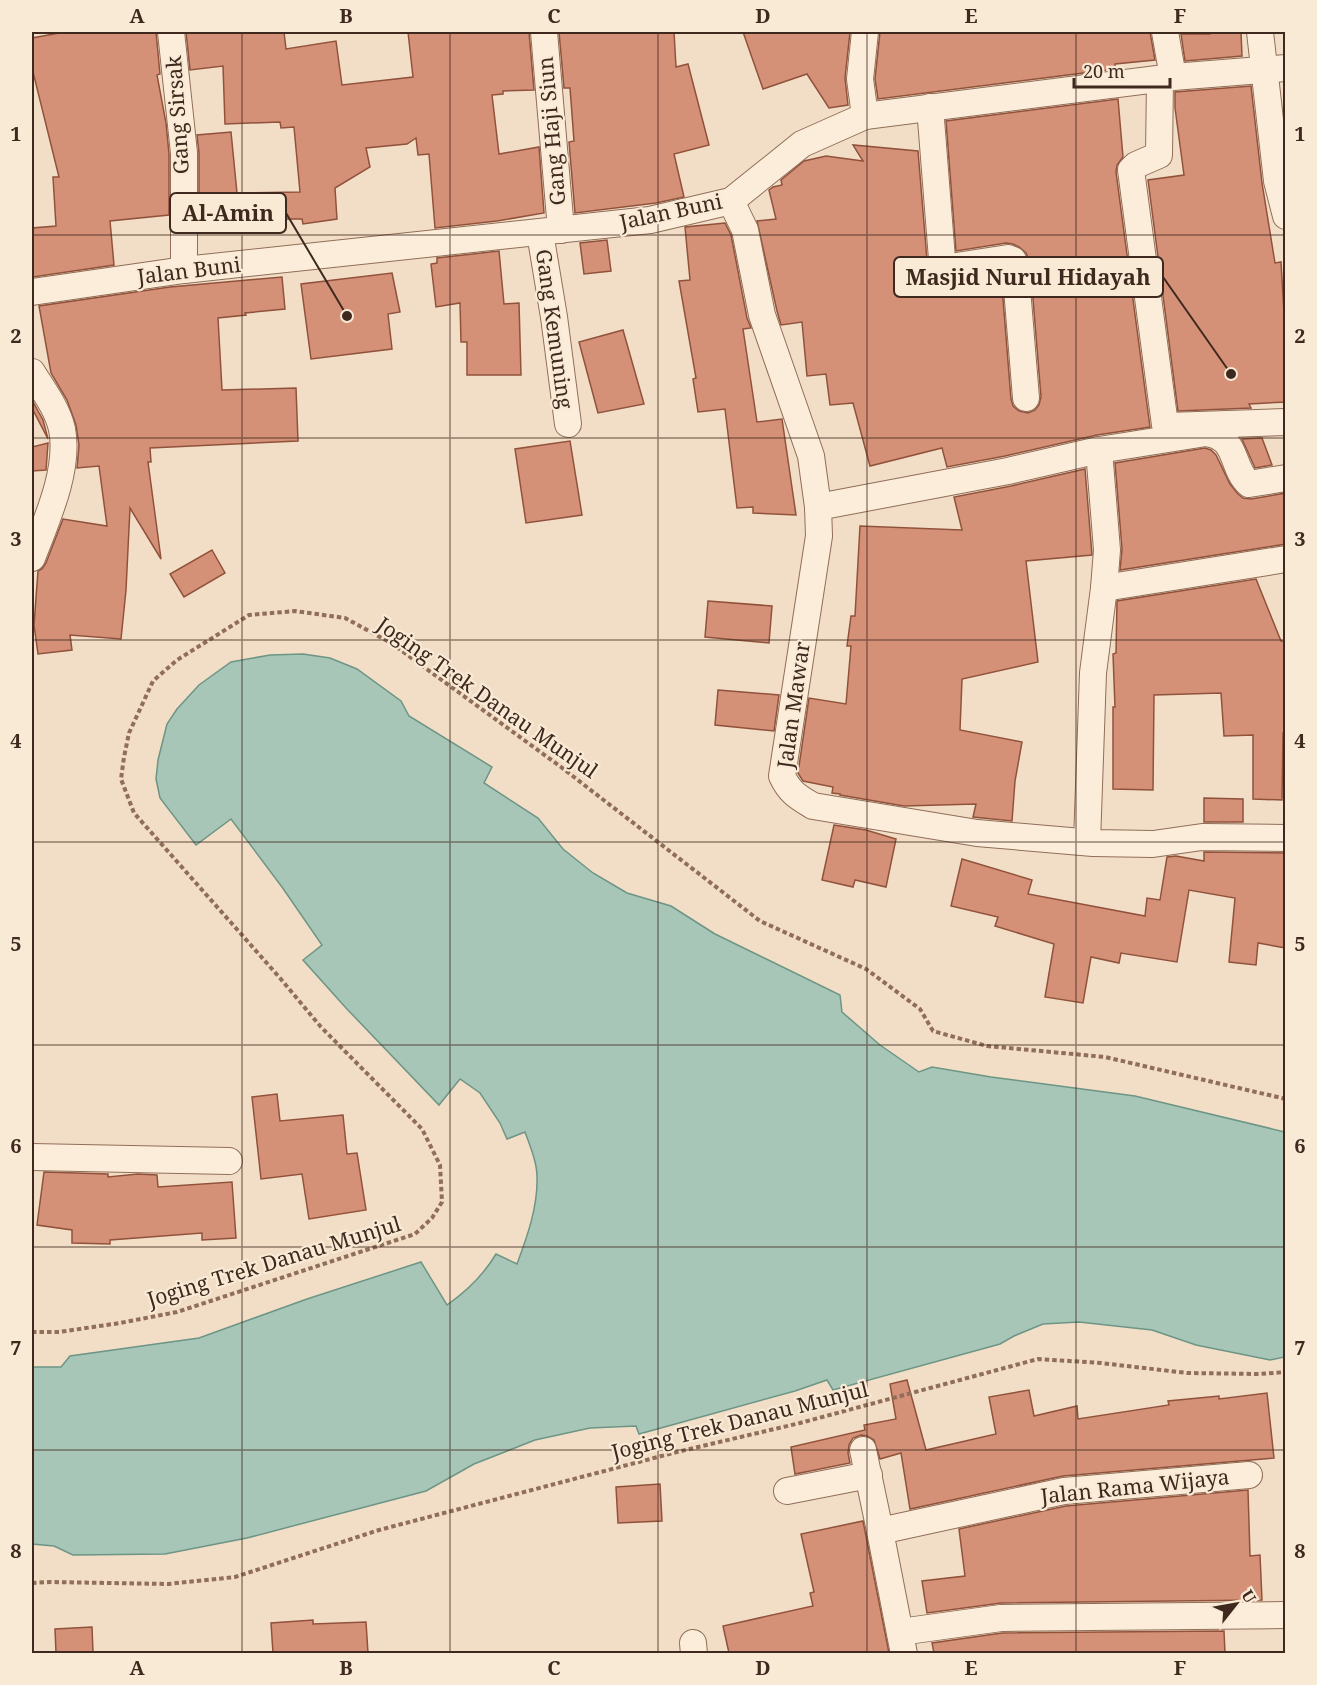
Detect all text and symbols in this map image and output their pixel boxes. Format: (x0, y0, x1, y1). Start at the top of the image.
text: A (129, 2, 145, 29)
text: B (339, 2, 353, 29)
text: C (547, 2, 561, 29)
text: D (755, 2, 771, 29)
text: E (964, 2, 978, 29)
text: F (1174, 2, 1186, 29)
scale bar (1074, 51, 1170, 89)
street label: Gang Sirsak (159, 54, 195, 175)
street label: Gang Haji Siun (531, 56, 571, 207)
text: 20 m (1083, 59, 1125, 83)
text: 1 (10, 120, 22, 147)
text: 1 (1294, 120, 1306, 147)
street label: Jalan Buni (616, 186, 725, 236)
callout: Al-Amin (170, 193, 286, 233)
text: Al-Amin (182, 197, 274, 227)
street label: Gang Kemuning (530, 247, 580, 411)
street label: Jalan Buni (135, 250, 242, 290)
callout: Masjid Nurul Hidayah (894, 257, 1163, 297)
text: Masjid Nurul Hidayah (905, 261, 1151, 291)
text: 2 (10, 322, 22, 349)
text: 2 (1294, 322, 1306, 349)
text: 3 (10, 525, 22, 552)
text: 3 (1294, 525, 1306, 552)
street label: Joging Trek Danau Munjul (371, 610, 604, 785)
street label: Jalan Mawar (770, 639, 816, 771)
text: 4 (10, 727, 22, 754)
text: 4 (1294, 727, 1306, 754)
text: 5 (10, 930, 22, 957)
text: 5 (1294, 930, 1306, 957)
text: 6 (10, 1132, 22, 1159)
text: 6 (1294, 1132, 1306, 1159)
street label: Joging Trek Danau Munjul (143, 1209, 404, 1313)
text: 7 (10, 1334, 22, 1361)
text: 7 (1294, 1334, 1306, 1361)
street label: Joging Trek Danau Munjul (607, 1374, 872, 1466)
street label: Jalan Rama Wijaya (1038, 1462, 1231, 1510)
text: 8 (10, 1537, 22, 1564)
text: 8 (1294, 1537, 1306, 1564)
north arrow (1206, 1574, 1266, 1634)
text: U (1236, 1585, 1261, 1607)
text: A (129, 1654, 145, 1681)
text: B (339, 1654, 353, 1681)
text: C (547, 1654, 561, 1681)
text: D (755, 1654, 771, 1681)
text: E (964, 1654, 978, 1681)
text: F (1174, 1654, 1186, 1681)

